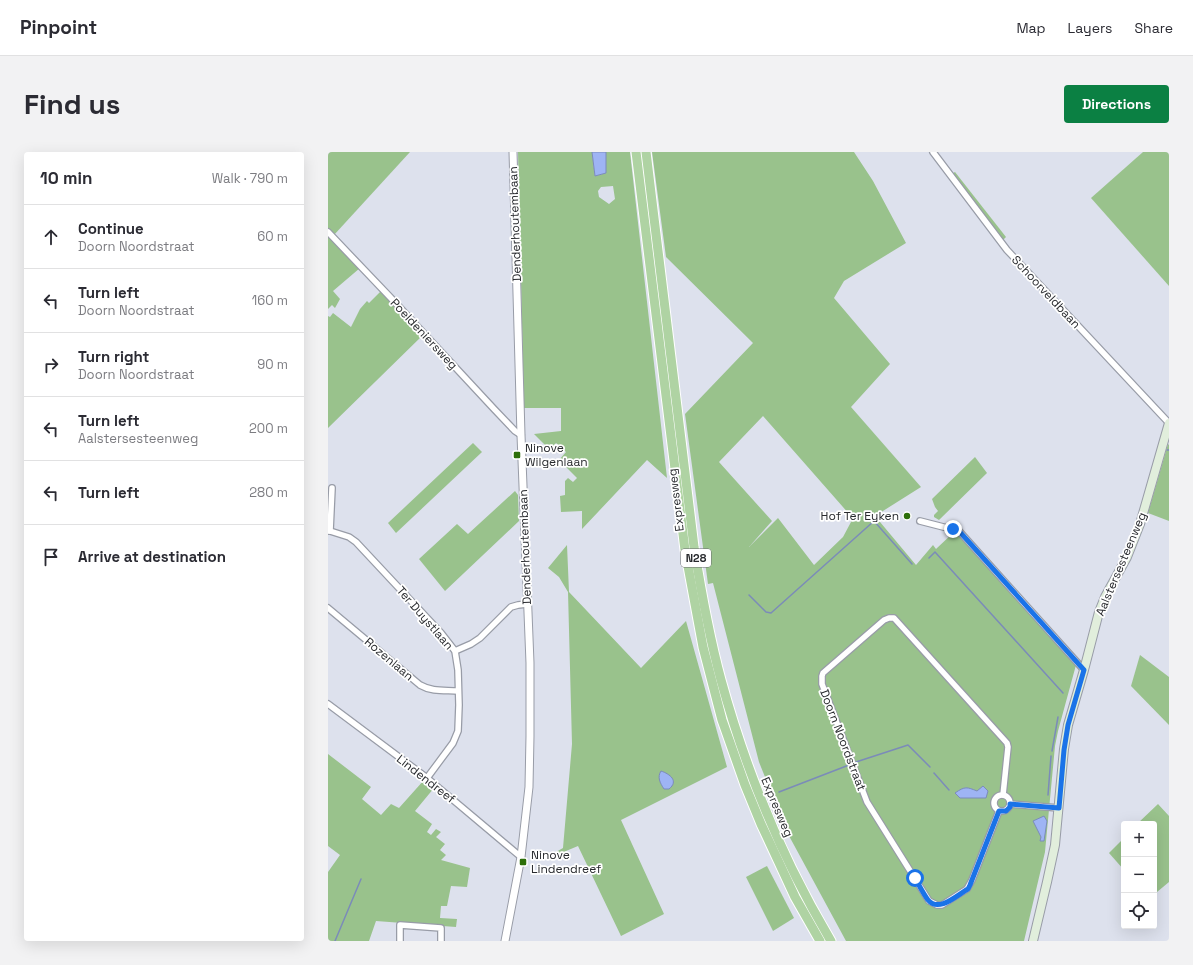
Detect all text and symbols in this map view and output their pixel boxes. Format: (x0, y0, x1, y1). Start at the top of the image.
text: Pinpoint (20, 15, 97, 40)
text: Map (1016, 19, 1046, 37)
text: Layers (1068, 19, 1112, 37)
text: Share (1134, 19, 1173, 37)
button: Directions (1064, 85, 1169, 123)
text: Find us (24, 86, 121, 122)
street label: Denderhoutembaan (505, 166, 525, 282)
text: 10 min (40, 167, 93, 189)
text: Walk · 790 m (212, 170, 288, 187)
text: Continue (78, 219, 144, 238)
icon: ahead (40, 226, 62, 248)
text: 60 m (257, 228, 288, 245)
text: Doorn Noordstraat (78, 238, 195, 255)
street label: Schoorveldbaan (1008, 252, 1084, 332)
text: Turn left (78, 283, 140, 302)
icon: left (40, 290, 62, 312)
text: 160 m (252, 292, 288, 309)
street label: Poeldeniersweg (387, 295, 461, 373)
text: Doorn Noordstraat (78, 302, 195, 319)
text: Turn right (78, 347, 149, 366)
icon: right (40, 354, 62, 376)
text: 90 m (257, 356, 288, 373)
text: Doorn Noordstraat (78, 366, 195, 383)
text: Turn left (78, 411, 140, 430)
icon: left (40, 418, 62, 440)
text: 200 m (249, 420, 288, 437)
text: Aalstersesteenweg (78, 430, 198, 447)
place label: Ninove Wilgenlaan (525, 440, 588, 470)
marker: Ninove Wilgenlaan (512, 450, 522, 460)
street label: Expresweg (664, 467, 688, 533)
icon: left (40, 482, 62, 504)
text: Turn left (78, 483, 140, 502)
text: 280 m (249, 484, 288, 501)
street label: Denderhoutembaan (515, 489, 535, 605)
place label: Hof Ter Eyken (821, 508, 899, 524)
street label: Aalstersesteenweg (1092, 510, 1150, 618)
marker: Hof Ter Eyken (902, 511, 912, 521)
route end (944, 520, 962, 538)
icon: arrive (40, 546, 62, 568)
text: Arrive at destination (78, 547, 226, 566)
road number: N28 (681, 549, 711, 567)
street label: Ter Duystlaan (393, 583, 457, 653)
street label: Rozenlaan (361, 634, 417, 684)
street label: Doorn Noordstraat (816, 687, 870, 793)
street label: Lindendreef (393, 751, 459, 807)
street label: Expresweg (757, 775, 797, 839)
map controls (1121, 821, 1157, 929)
button: + (1121, 821, 1157, 857)
place label: Ninove Lindendreef (531, 847, 601, 877)
marker: Ninove Lindendreef (518, 857, 528, 867)
button: − (1121, 857, 1157, 893)
route start (906, 869, 924, 887)
button: locate (1121, 893, 1157, 929)

